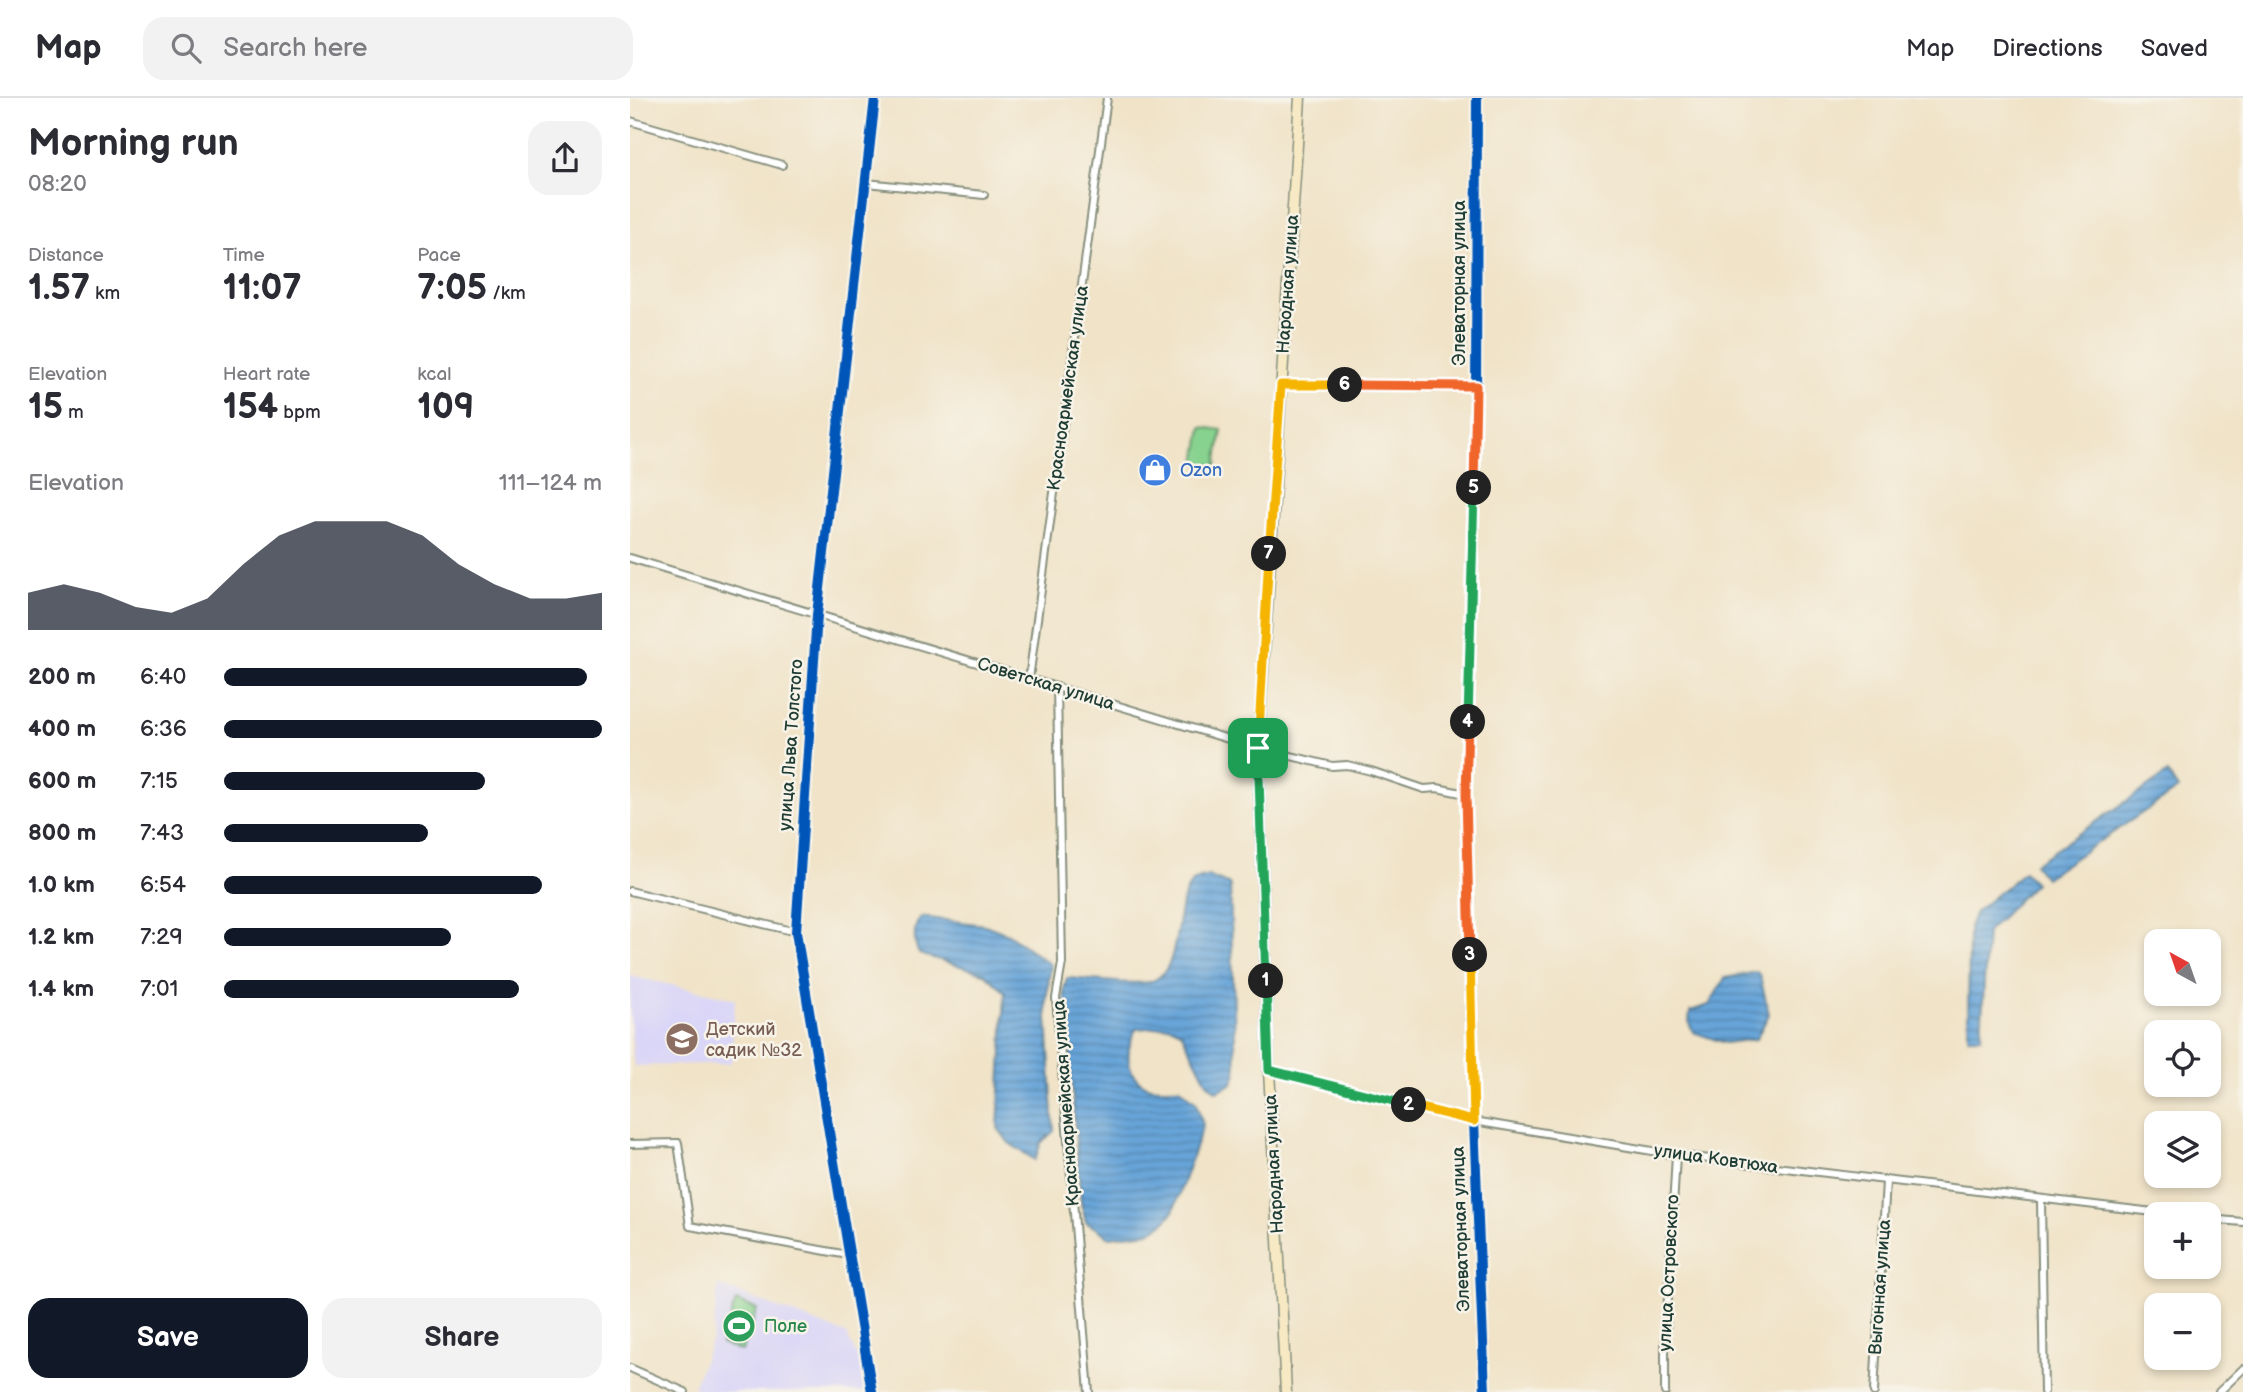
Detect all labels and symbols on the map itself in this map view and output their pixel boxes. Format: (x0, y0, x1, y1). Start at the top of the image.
street label: Элеваторная улица (1449, 200, 1470, 366)
street label: Народная улица (1273, 213, 1303, 354)
street label: Красноармейская улица (1043, 284, 1093, 492)
pin: 6 (1328, 368, 1362, 402)
shop icon: Ozon (1136, 451, 1174, 489)
place label: Ozon (1180, 460, 1222, 481)
pin: 5 (1456, 470, 1492, 506)
pin: 7 (1252, 536, 1286, 572)
street label: Советская улица (975, 653, 1118, 715)
street label: улица Льва Толстого (775, 658, 807, 832)
pin: 4 (1450, 704, 1486, 740)
pin (1228, 718, 1288, 778)
north arrow (2144, 929, 2221, 1006)
pin: 3 (1452, 938, 1488, 972)
pin: 1 (1248, 964, 1284, 998)
street label: Красноармейская улица (1048, 999, 1084, 1207)
place label: Детский садик №32 (706, 1019, 802, 1061)
school or university icon: Детский садик №32 (663, 1020, 701, 1058)
pin: 2 (1392, 1088, 1426, 1122)
street label: Народная улица (1260, 1093, 1288, 1234)
street label: улица Ковтюха (1653, 1140, 1780, 1178)
street label: Элеваторная улица (1448, 1146, 1474, 1312)
street label: улица Островского (1654, 1194, 1684, 1352)
street label: Выгонная улица (1865, 1218, 1895, 1356)
sports icon: Поле (720, 1307, 758, 1345)
place label: Поле (764, 1316, 807, 1337)

